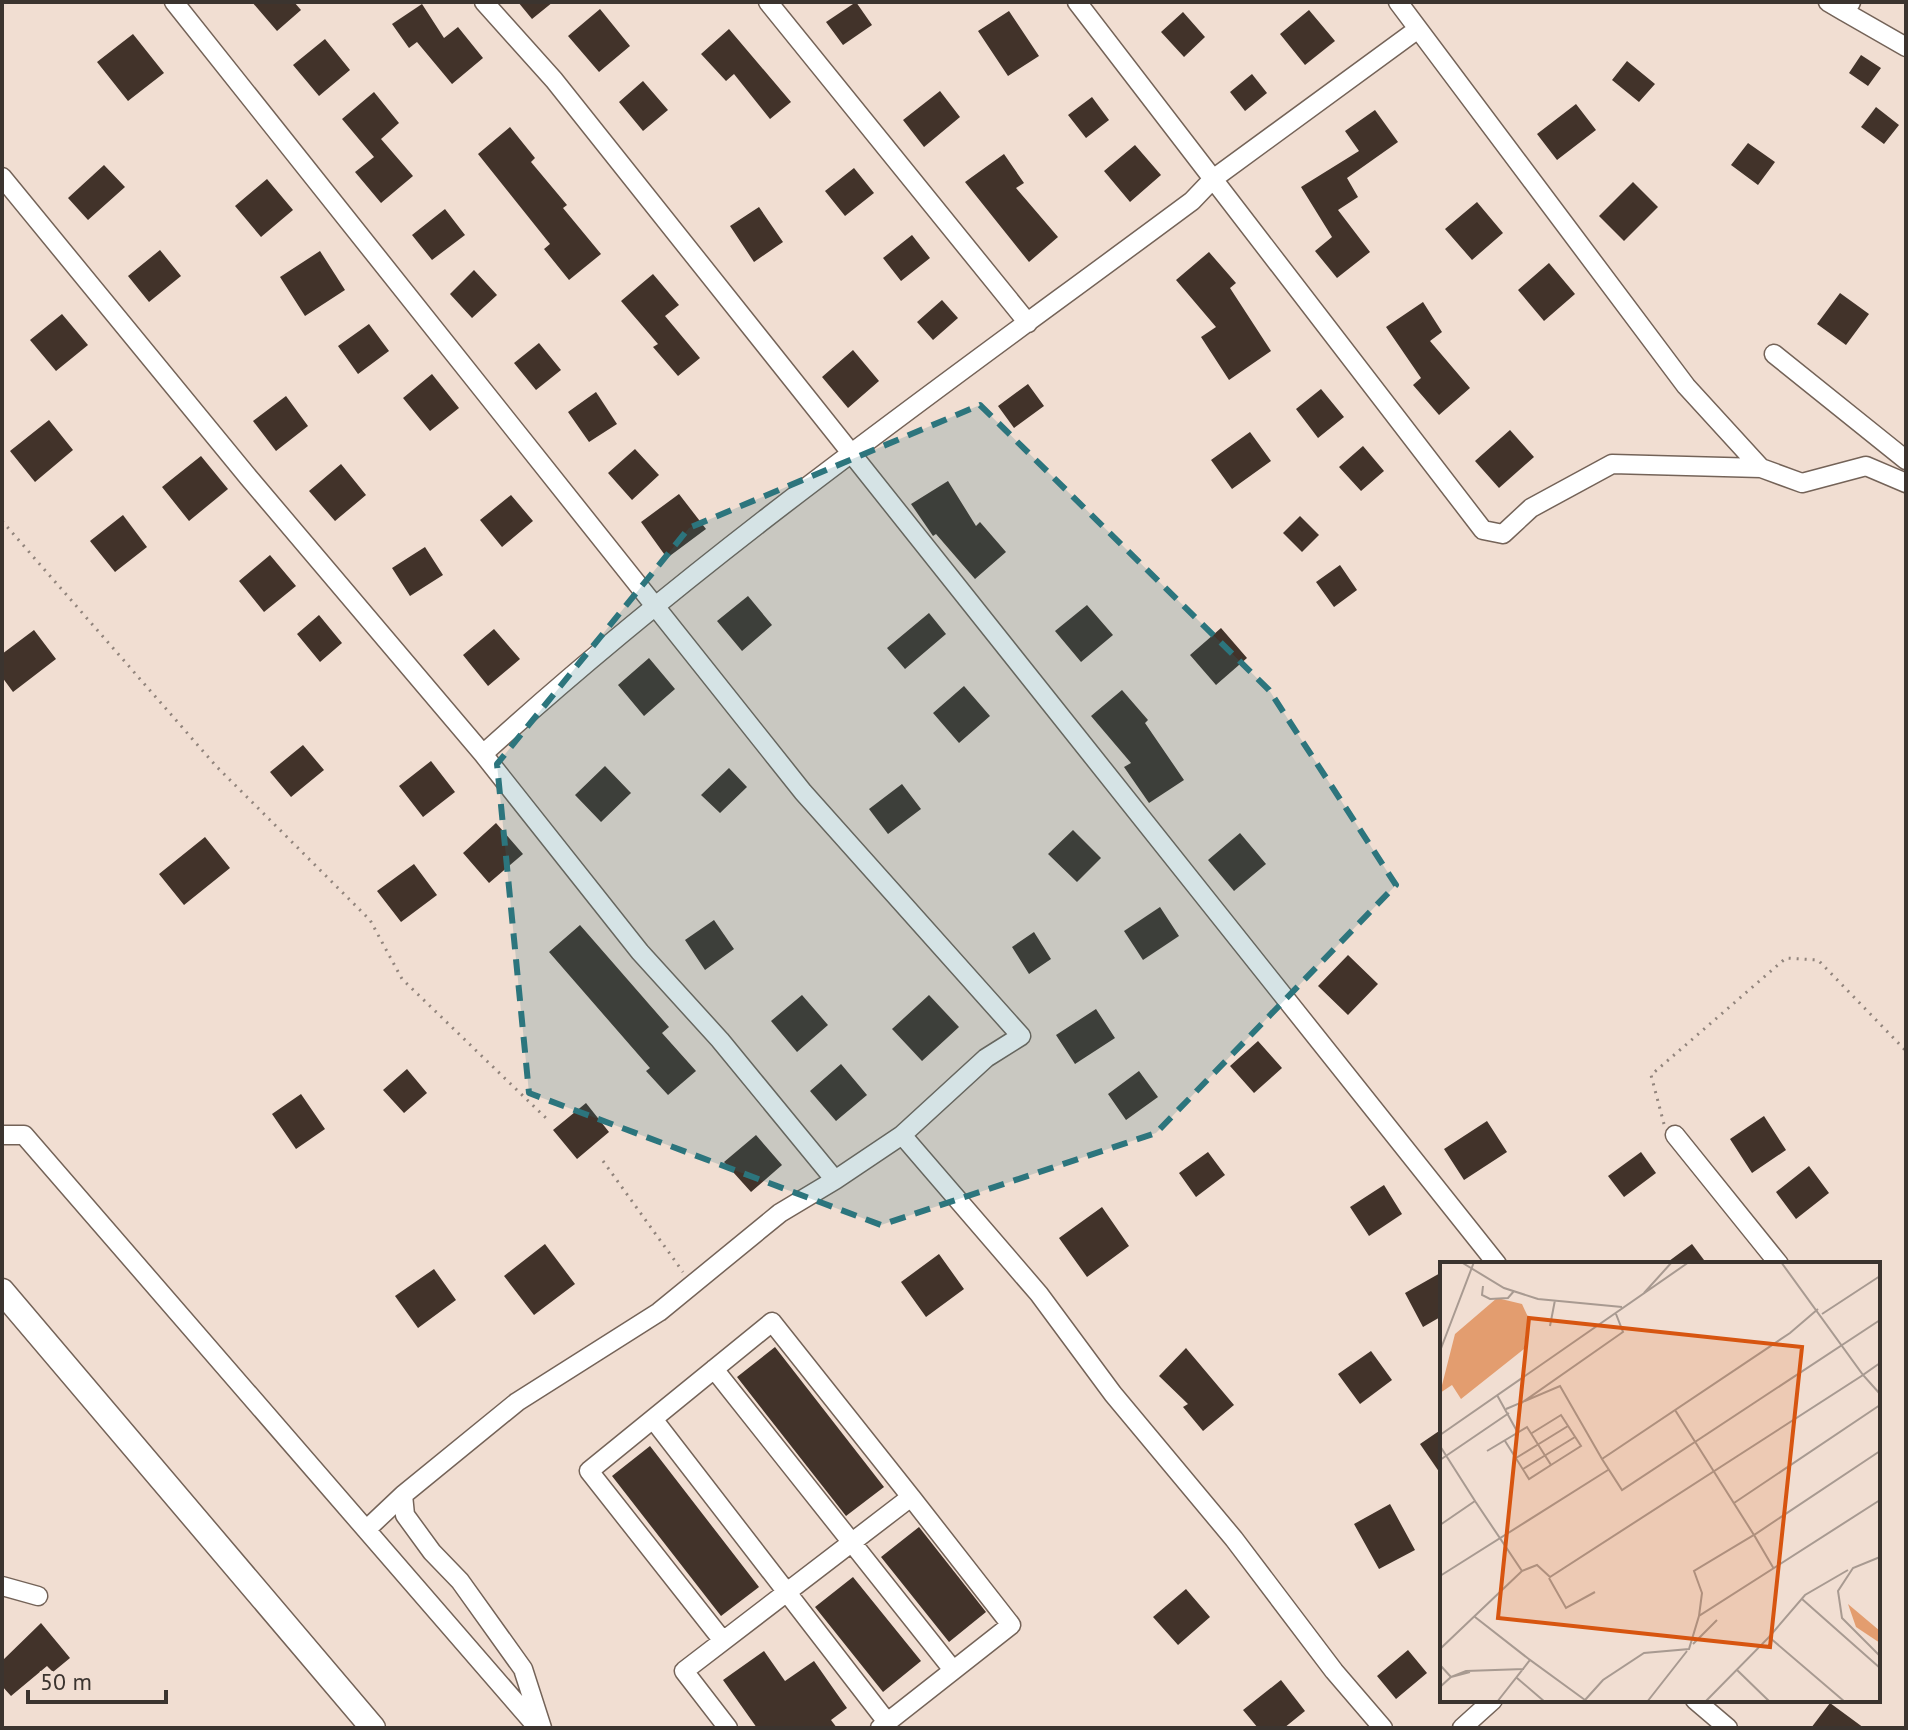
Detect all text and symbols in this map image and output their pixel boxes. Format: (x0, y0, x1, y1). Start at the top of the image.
inset map (1440, 1262, 1880, 1702)
scale bar (28, 1654, 166, 1704)
text: 50 m (40, 1666, 92, 1697)

